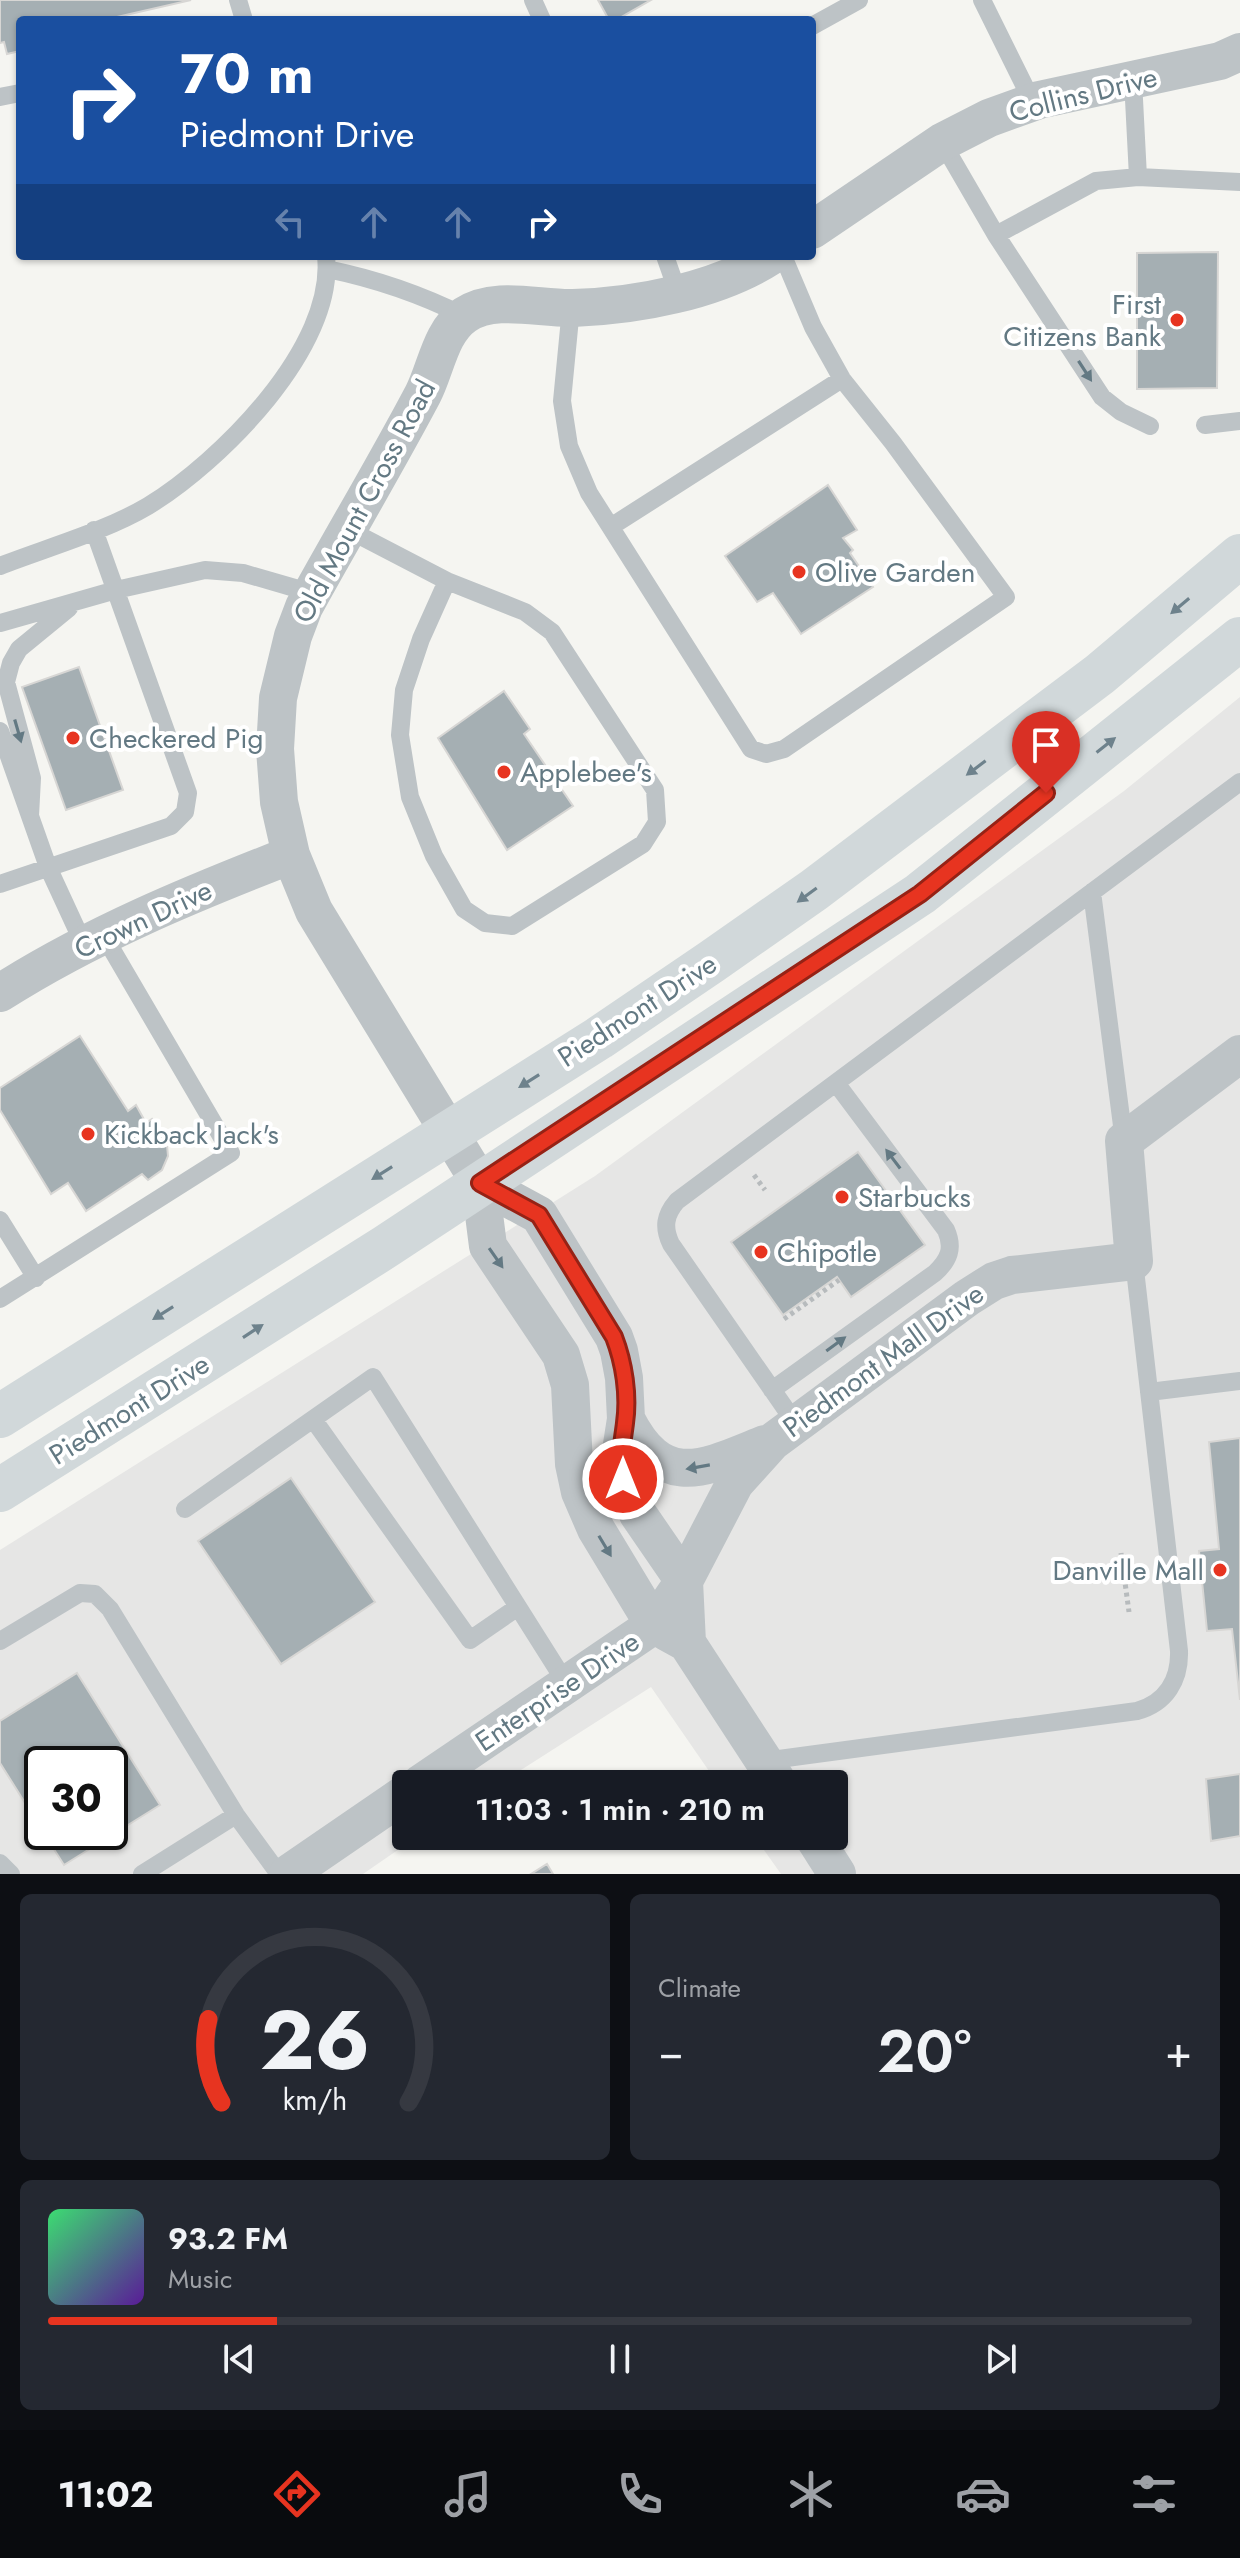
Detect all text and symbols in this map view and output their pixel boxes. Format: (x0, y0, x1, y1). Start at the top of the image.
text: 70 m (180, 33, 314, 114)
icon: right (48, 48, 152, 152)
street label: Collins Drive (1005, 56, 1161, 133)
text: Piedmont Drive (180, 108, 414, 160)
icon: left (268, 200, 312, 244)
icon: ahead (352, 200, 396, 244)
icon: ahead (436, 200, 480, 244)
icon: right (520, 200, 564, 244)
place label: First Citizens Bank (1003, 284, 1162, 357)
marker: First Citizens Bank (1168, 311, 1186, 329)
one-way arrow (1078, 360, 1092, 382)
street label: Old Mount Cross Road (283, 372, 446, 630)
place label: Olive Garden (815, 552, 975, 593)
marker: Olive Garden (790, 563, 808, 581)
one-way arrow (1171, 597, 1191, 614)
pin (1012, 711, 1080, 793)
place label: Checkered Pig (89, 718, 264, 759)
one-way arrow (12, 719, 25, 743)
icon: arrive (1024, 723, 1068, 767)
marker: Checkered Pig (64, 729, 82, 747)
one-way arrow (1096, 738, 1116, 754)
place label: Applebee's (520, 752, 652, 793)
one-way arrow (966, 759, 987, 775)
marker: Applebee's (495, 763, 513, 781)
street label: Crown Drive (68, 870, 219, 969)
one-way arrow (796, 887, 818, 903)
street label: Piedmont Drive (550, 944, 725, 1077)
one-way arrow (518, 1074, 540, 1088)
place label: Kickback Jack's (104, 1114, 279, 1155)
marker: Kickback Jack's (79, 1125, 97, 1143)
one-way arrow (885, 1149, 901, 1169)
one-way arrow (371, 1166, 393, 1180)
place label: Starbucks (858, 1177, 971, 1218)
marker: Starbucks (833, 1188, 851, 1206)
place label: Chipotle (777, 1232, 877, 1273)
marker: Chipotle (752, 1243, 770, 1261)
one-way arrow (488, 1247, 503, 1268)
street label: Piedmont Mall Drive (774, 1273, 992, 1447)
one-way arrow (152, 1305, 173, 1320)
one-way arrow (242, 1325, 264, 1339)
one-way arrow (825, 1337, 846, 1353)
street label: Piedmont Drive (41, 1344, 217, 1475)
position arrow (581, 1437, 665, 1521)
one-way arrow (685, 1461, 710, 1473)
one-way arrow (598, 1535, 612, 1557)
place label: Danville Mall (1053, 1550, 1204, 1591)
marker: Danville Mall (1211, 1561, 1229, 1579)
street label: Enterprise Drive (467, 1621, 648, 1762)
speed limit sign: 30 (24, 1746, 128, 1850)
text: 11:03 · 1 min · 210 m (475, 1788, 765, 1831)
text: Climate (658, 1969, 741, 2007)
text: 26 (260, 1980, 370, 2100)
text: 20° (878, 2008, 971, 2095)
text: − (658, 2020, 684, 2084)
text: + (1165, 2020, 1192, 2084)
text: km/h (283, 2079, 347, 2121)
text: 93.2 FM (168, 2217, 288, 2260)
text: Music (168, 2260, 232, 2298)
icon: previous (217, 2337, 261, 2381)
icon: pause (598, 2337, 642, 2381)
icon: next (979, 2337, 1023, 2381)
icon: directions (269, 2466, 325, 2522)
icon: music (440, 2466, 496, 2522)
icon: phone (612, 2466, 668, 2522)
icon: climate (783, 2466, 839, 2522)
icon: car (955, 2466, 1011, 2522)
icon: filters (1126, 2466, 1182, 2522)
text: 11:02 (58, 2468, 153, 2520)

